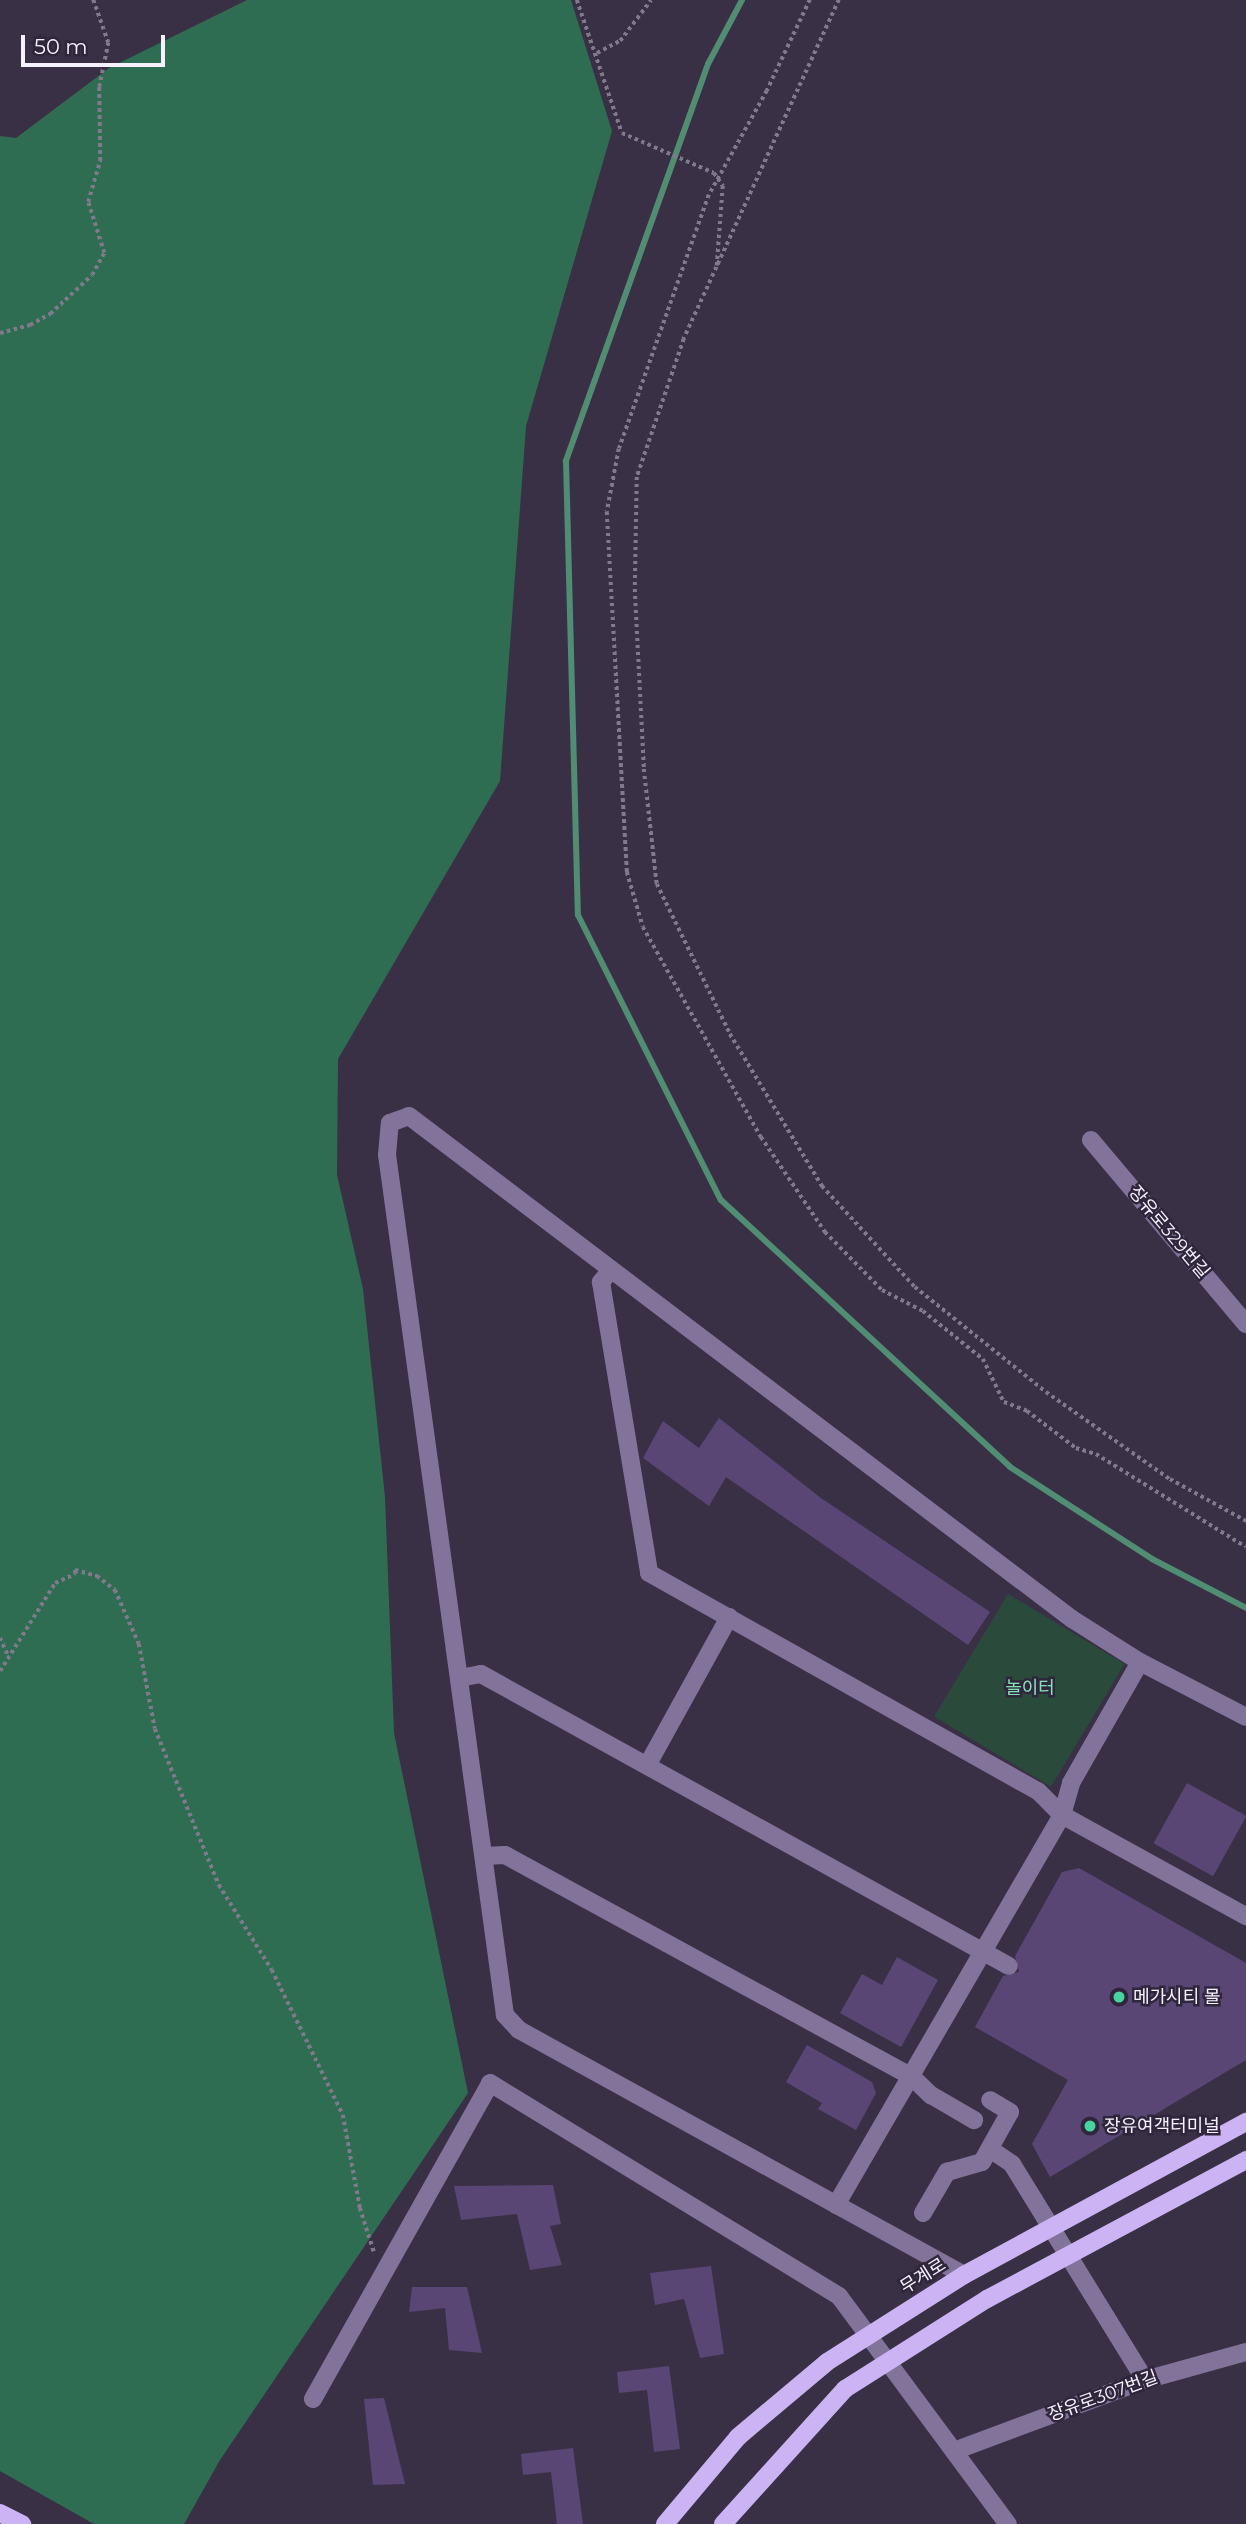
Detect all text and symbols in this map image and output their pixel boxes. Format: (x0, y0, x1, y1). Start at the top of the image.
scale bar (24, 21, 168, 65)
text: 50 m (34, 34, 88, 59)
street label: 장유로329번길 (1124, 1181, 1214, 1283)
park label: 놀이터 (1005, 1677, 1055, 1699)
place label: 메가시티 몰 (1133, 1986, 1221, 2008)
marker: 메가시티 몰 (1111, 1989, 1127, 2005)
place label: 장유여객터미널 (1104, 2115, 1220, 2137)
marker: 장유여객터미널 (1082, 2118, 1098, 2134)
street label: 무계로 (896, 2254, 950, 2298)
street label: 장유로307번길 (1045, 2366, 1161, 2426)

